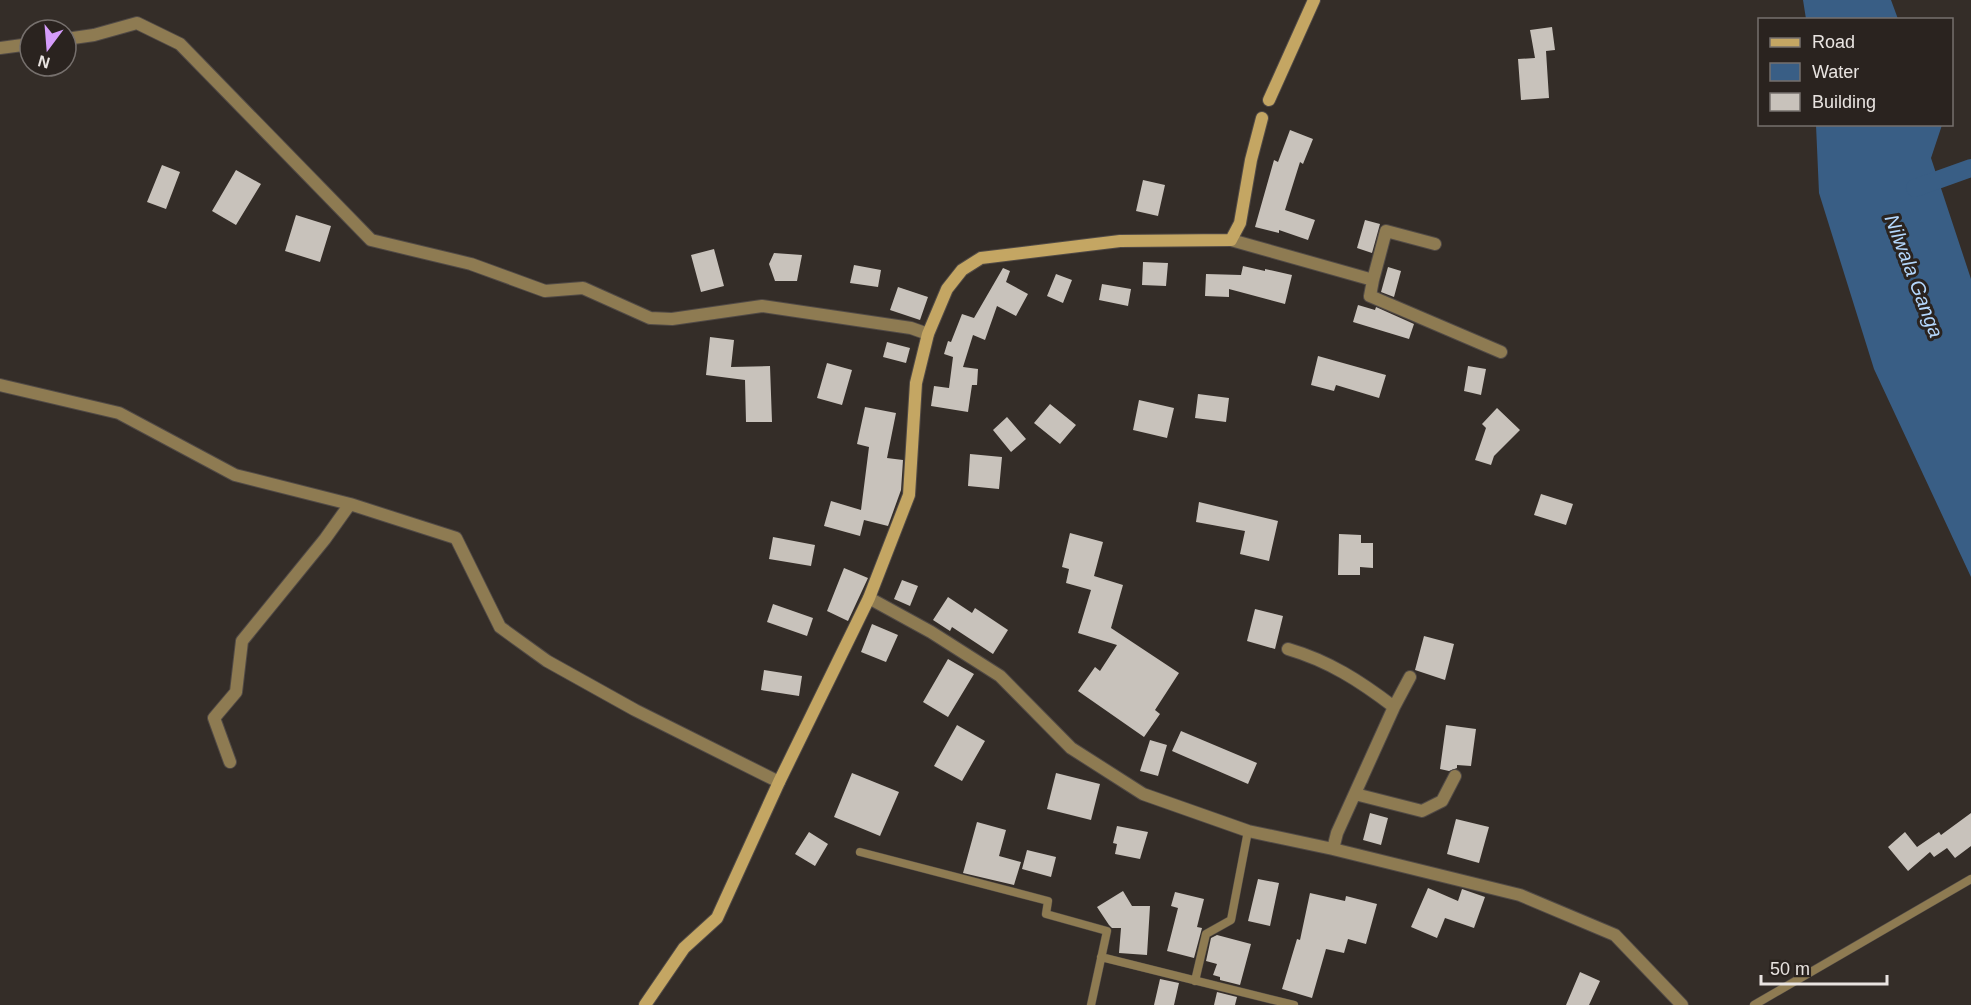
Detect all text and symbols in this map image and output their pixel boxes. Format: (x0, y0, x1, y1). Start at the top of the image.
north arrow (18, 18, 78, 78)
legend (1758, 18, 1953, 126)
text: Road (1812, 32, 1855, 52)
text: N (36, 52, 52, 72)
text: Water (1812, 62, 1859, 82)
text: Building (1812, 92, 1876, 112)
water label: Nilwala Ganga (1880, 211, 1948, 341)
scale bar (1761, 948, 1887, 986)
text: 50 m (1770, 959, 1810, 979)

